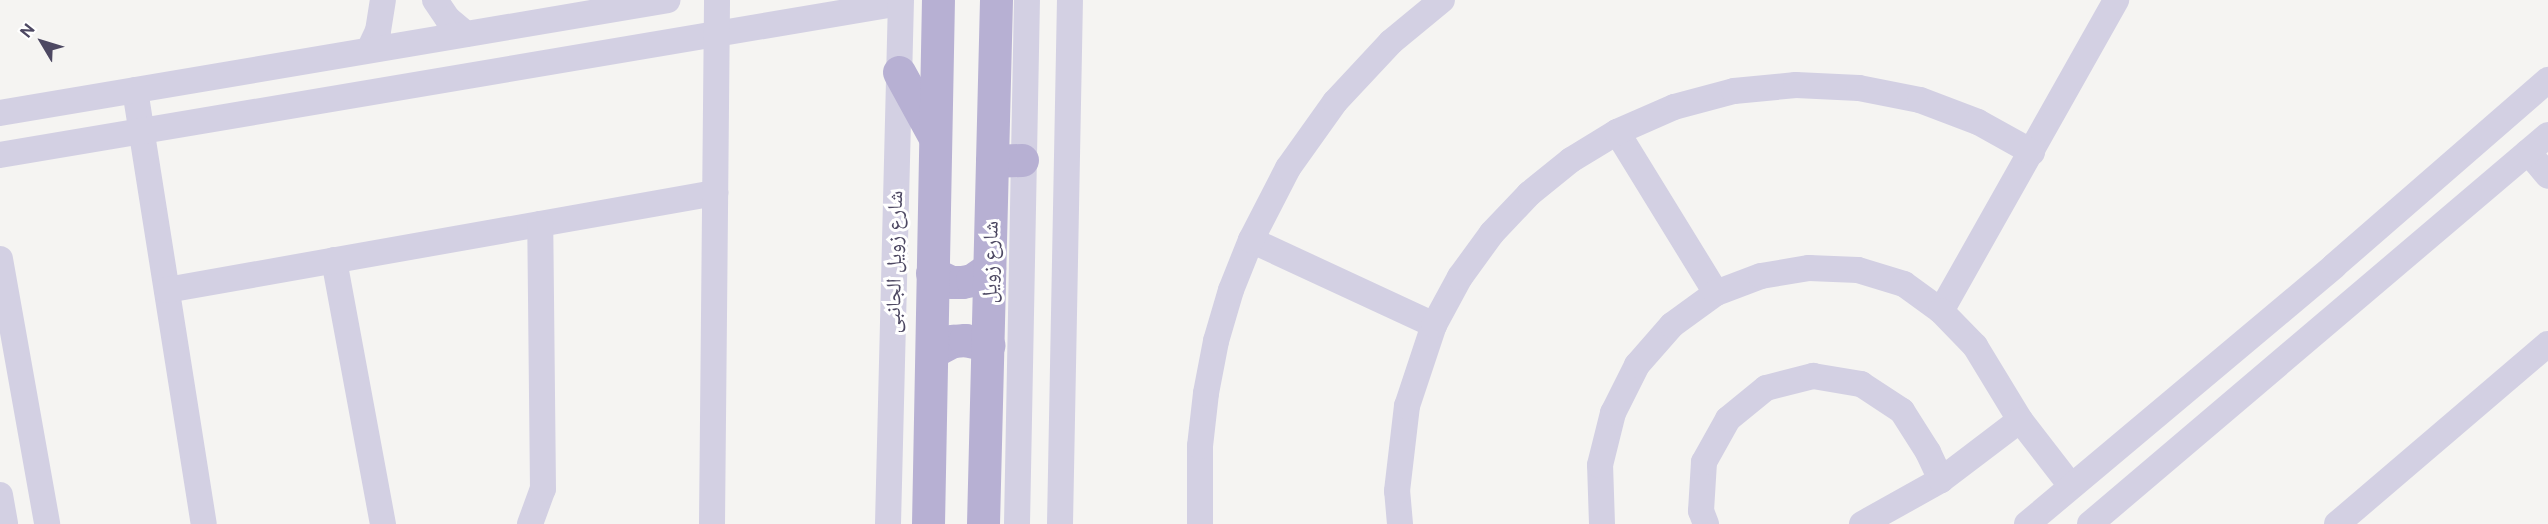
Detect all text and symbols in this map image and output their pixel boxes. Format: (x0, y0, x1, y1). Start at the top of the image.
north arrow (12, 12, 72, 72)
text: N (16, 20, 39, 41)
street label: شارع زويل الجانبى (880, 190, 908, 334)
street label: شارع زويل (977, 221, 1003, 303)

